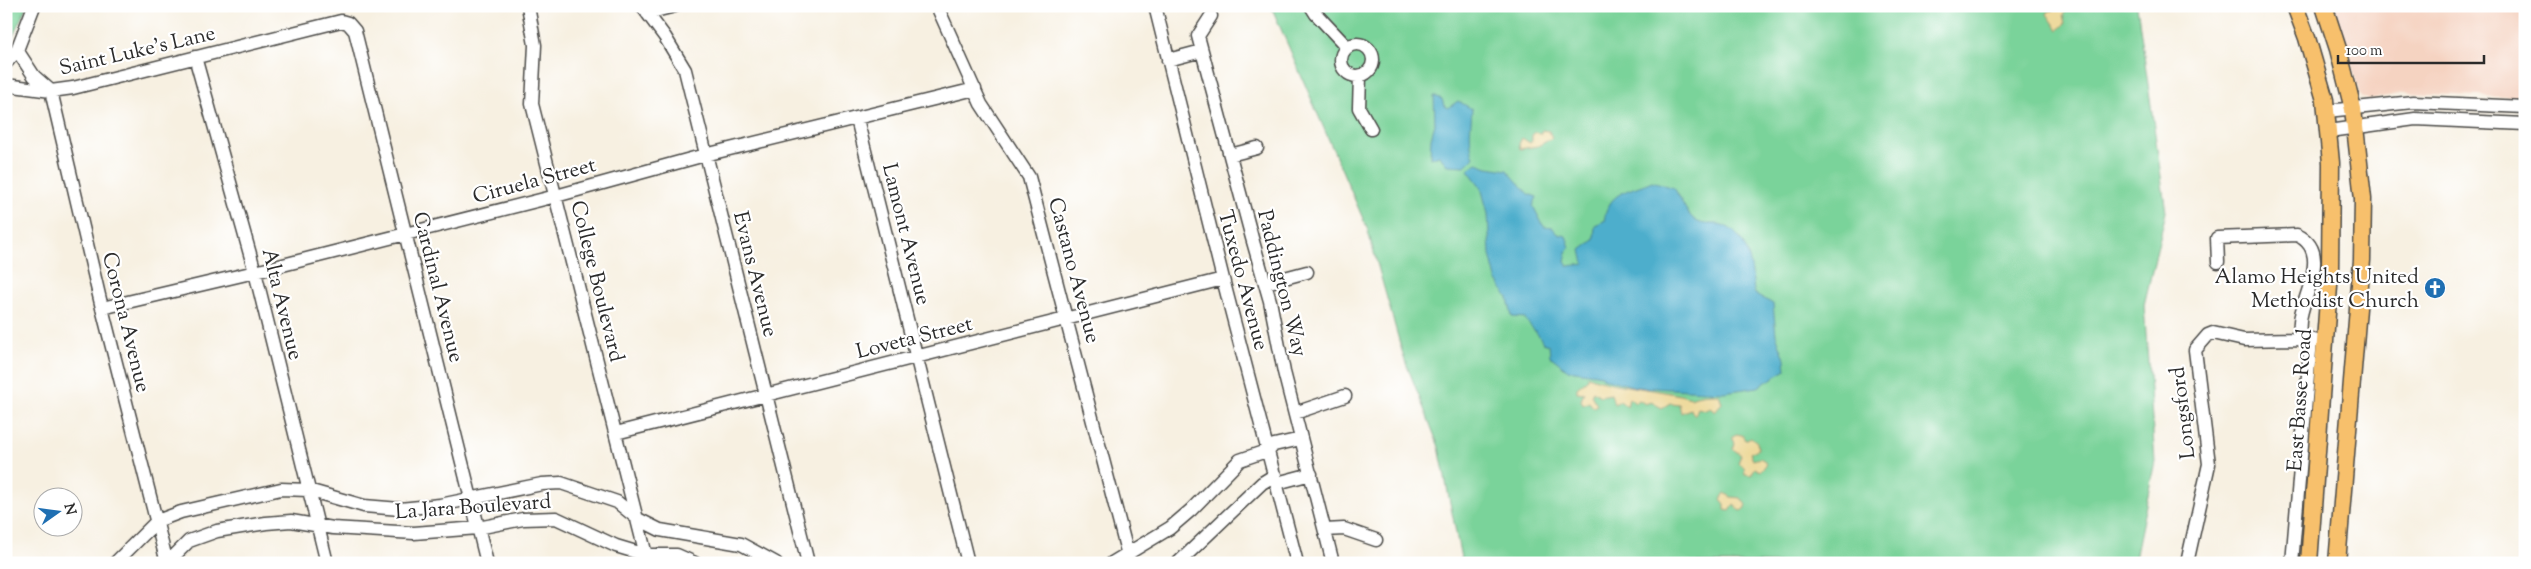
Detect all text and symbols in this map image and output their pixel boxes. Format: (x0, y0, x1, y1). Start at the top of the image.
street label: Saint Luke's Lane (56, 19, 218, 84)
scale bar (2338, 32, 2485, 64)
text: 100 m (2346, 41, 2383, 62)
street label: Ciruela Street (470, 151, 599, 213)
street label: Lamont Avenue (873, 161, 937, 308)
street label: Castano Avenue (1039, 194, 1107, 347)
street label: College Boulevard (561, 198, 631, 366)
street label: Tuxedo Avenue (1209, 207, 1275, 354)
street label: Paddington Way (1248, 207, 1314, 361)
street label: Evans Avenue (724, 208, 784, 341)
street label: Cardinal Avenue (404, 209, 470, 366)
street label: Alta Avenue (253, 245, 309, 364)
street label: Corona Avenue (93, 249, 157, 396)
place label: Alamo Heights United Methodist Church (2215, 263, 2419, 317)
church icon: Alamo Heights United Methodist Church (2423, 276, 2447, 300)
street label: Loveta Street (853, 310, 976, 368)
street label: East Basse Road (2281, 328, 2321, 473)
street label: Longsford (2163, 365, 2205, 461)
north arrow (32, 486, 82, 536)
street label: La Jara Boulevard (394, 488, 552, 528)
text: N (58, 501, 80, 517)

